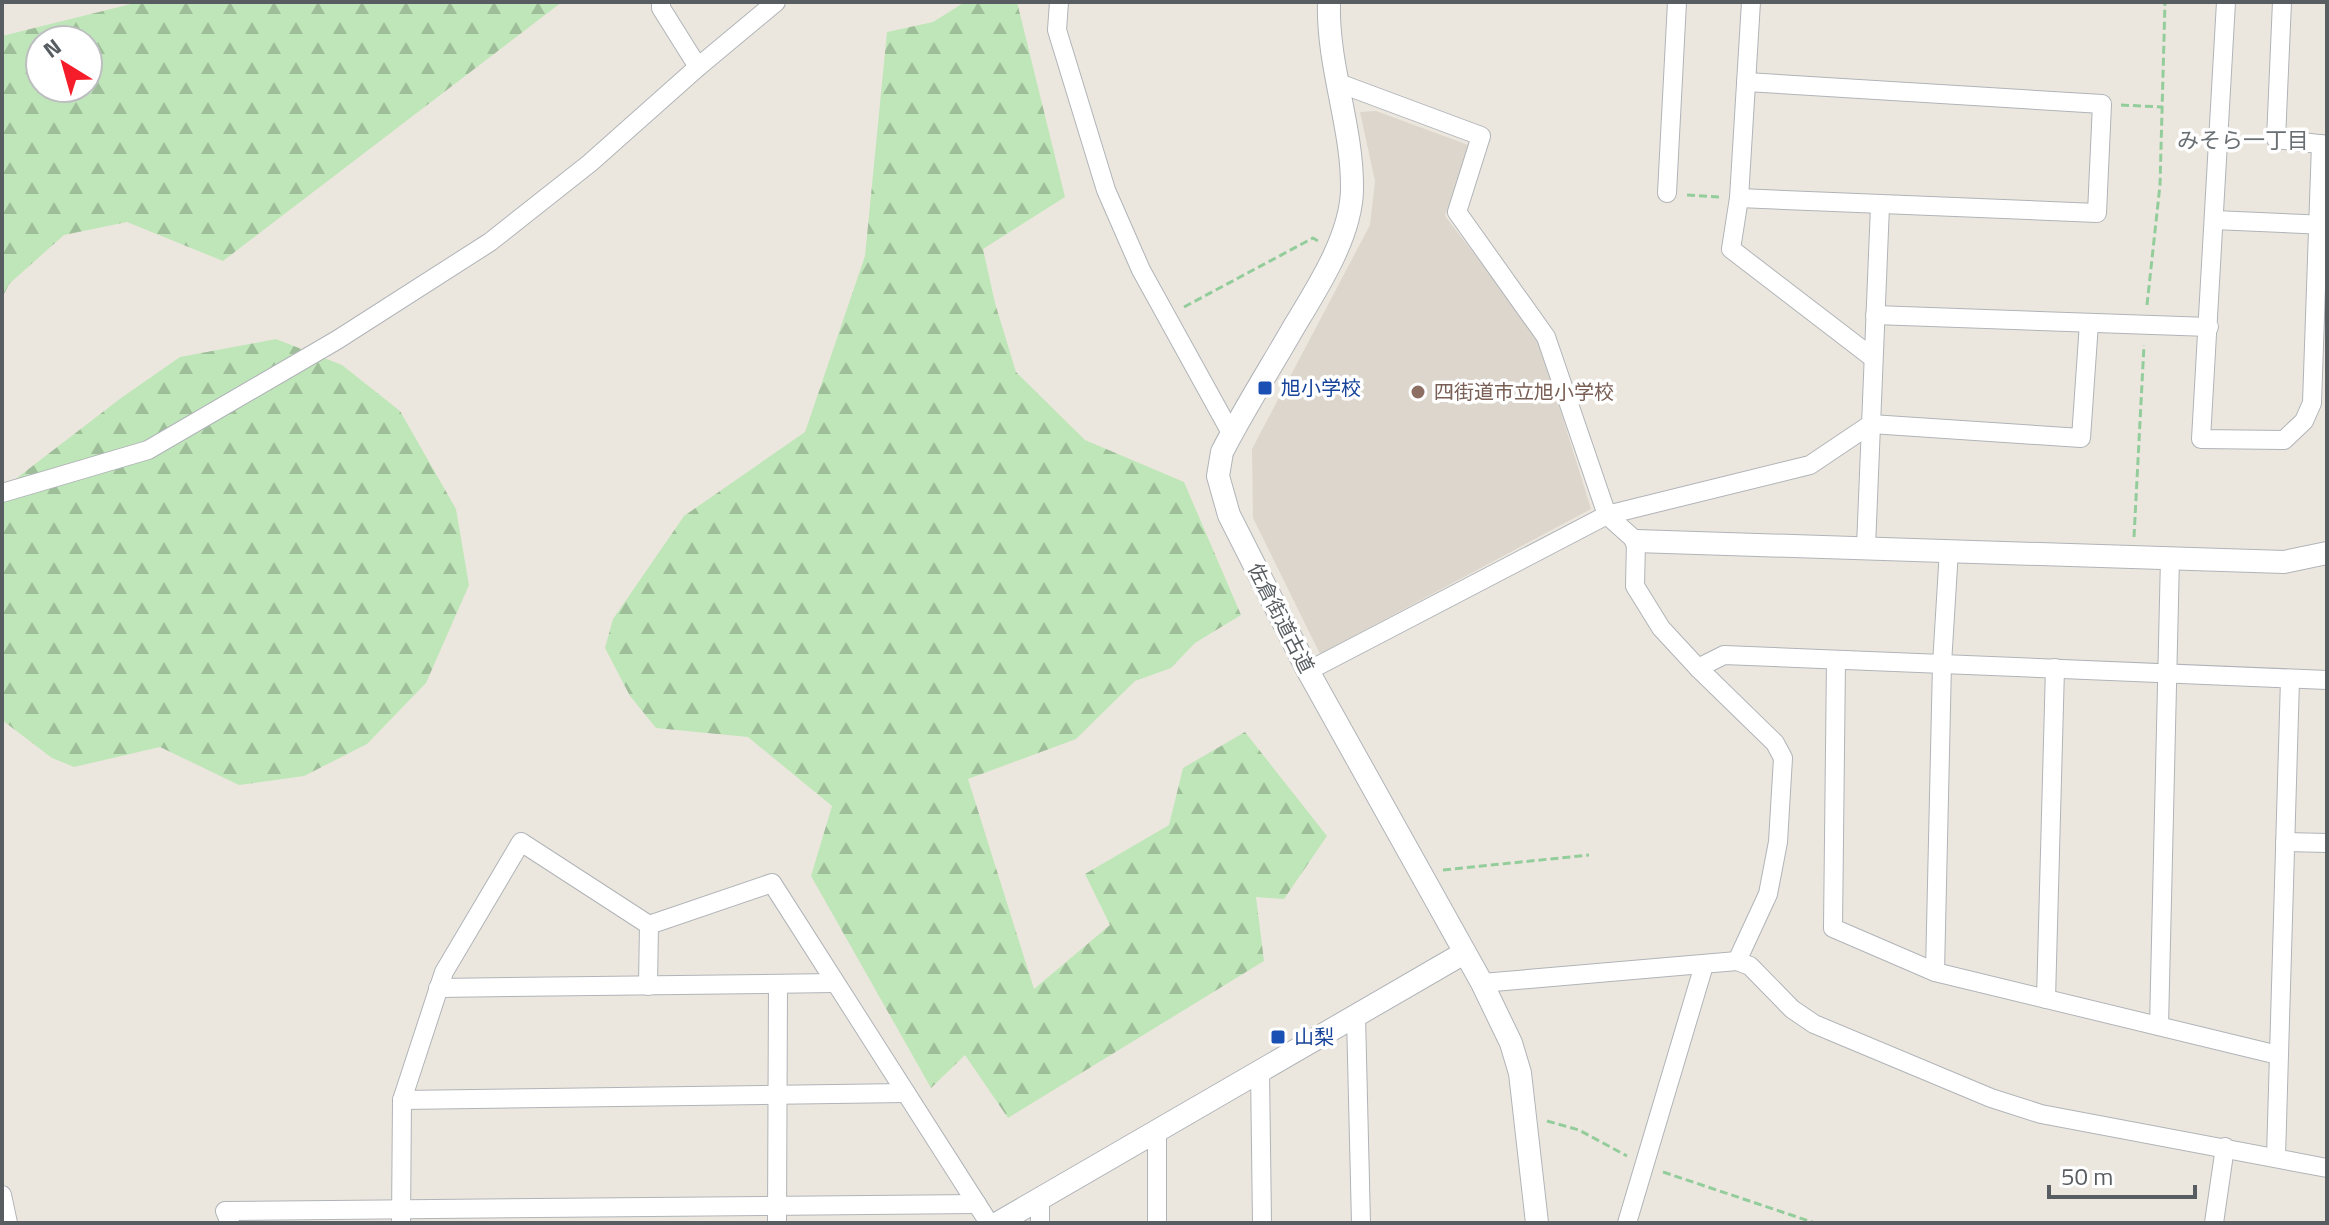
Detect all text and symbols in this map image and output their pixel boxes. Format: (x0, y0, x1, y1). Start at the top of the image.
north arrow (24, 24, 104, 104)
text: N (36, 30, 68, 66)
district label: みそら一丁目 (2177, 123, 2309, 157)
place label: 旭小学校 (1281, 372, 1361, 403)
place label: 四街道市立旭小学校 (1434, 376, 1614, 407)
marker: 旭小学校 (1256, 379, 1274, 397)
marker: 四街道市立旭小学校 (1409, 383, 1427, 401)
street label: 佐倉街道古道 (1240, 557, 1322, 678)
place label: 山梨 (1294, 1021, 1334, 1052)
marker: 山梨 (1269, 1028, 1287, 1046)
scale bar (2049, 1149, 2195, 1199)
text: 50 m (2061, 1158, 2113, 1194)

